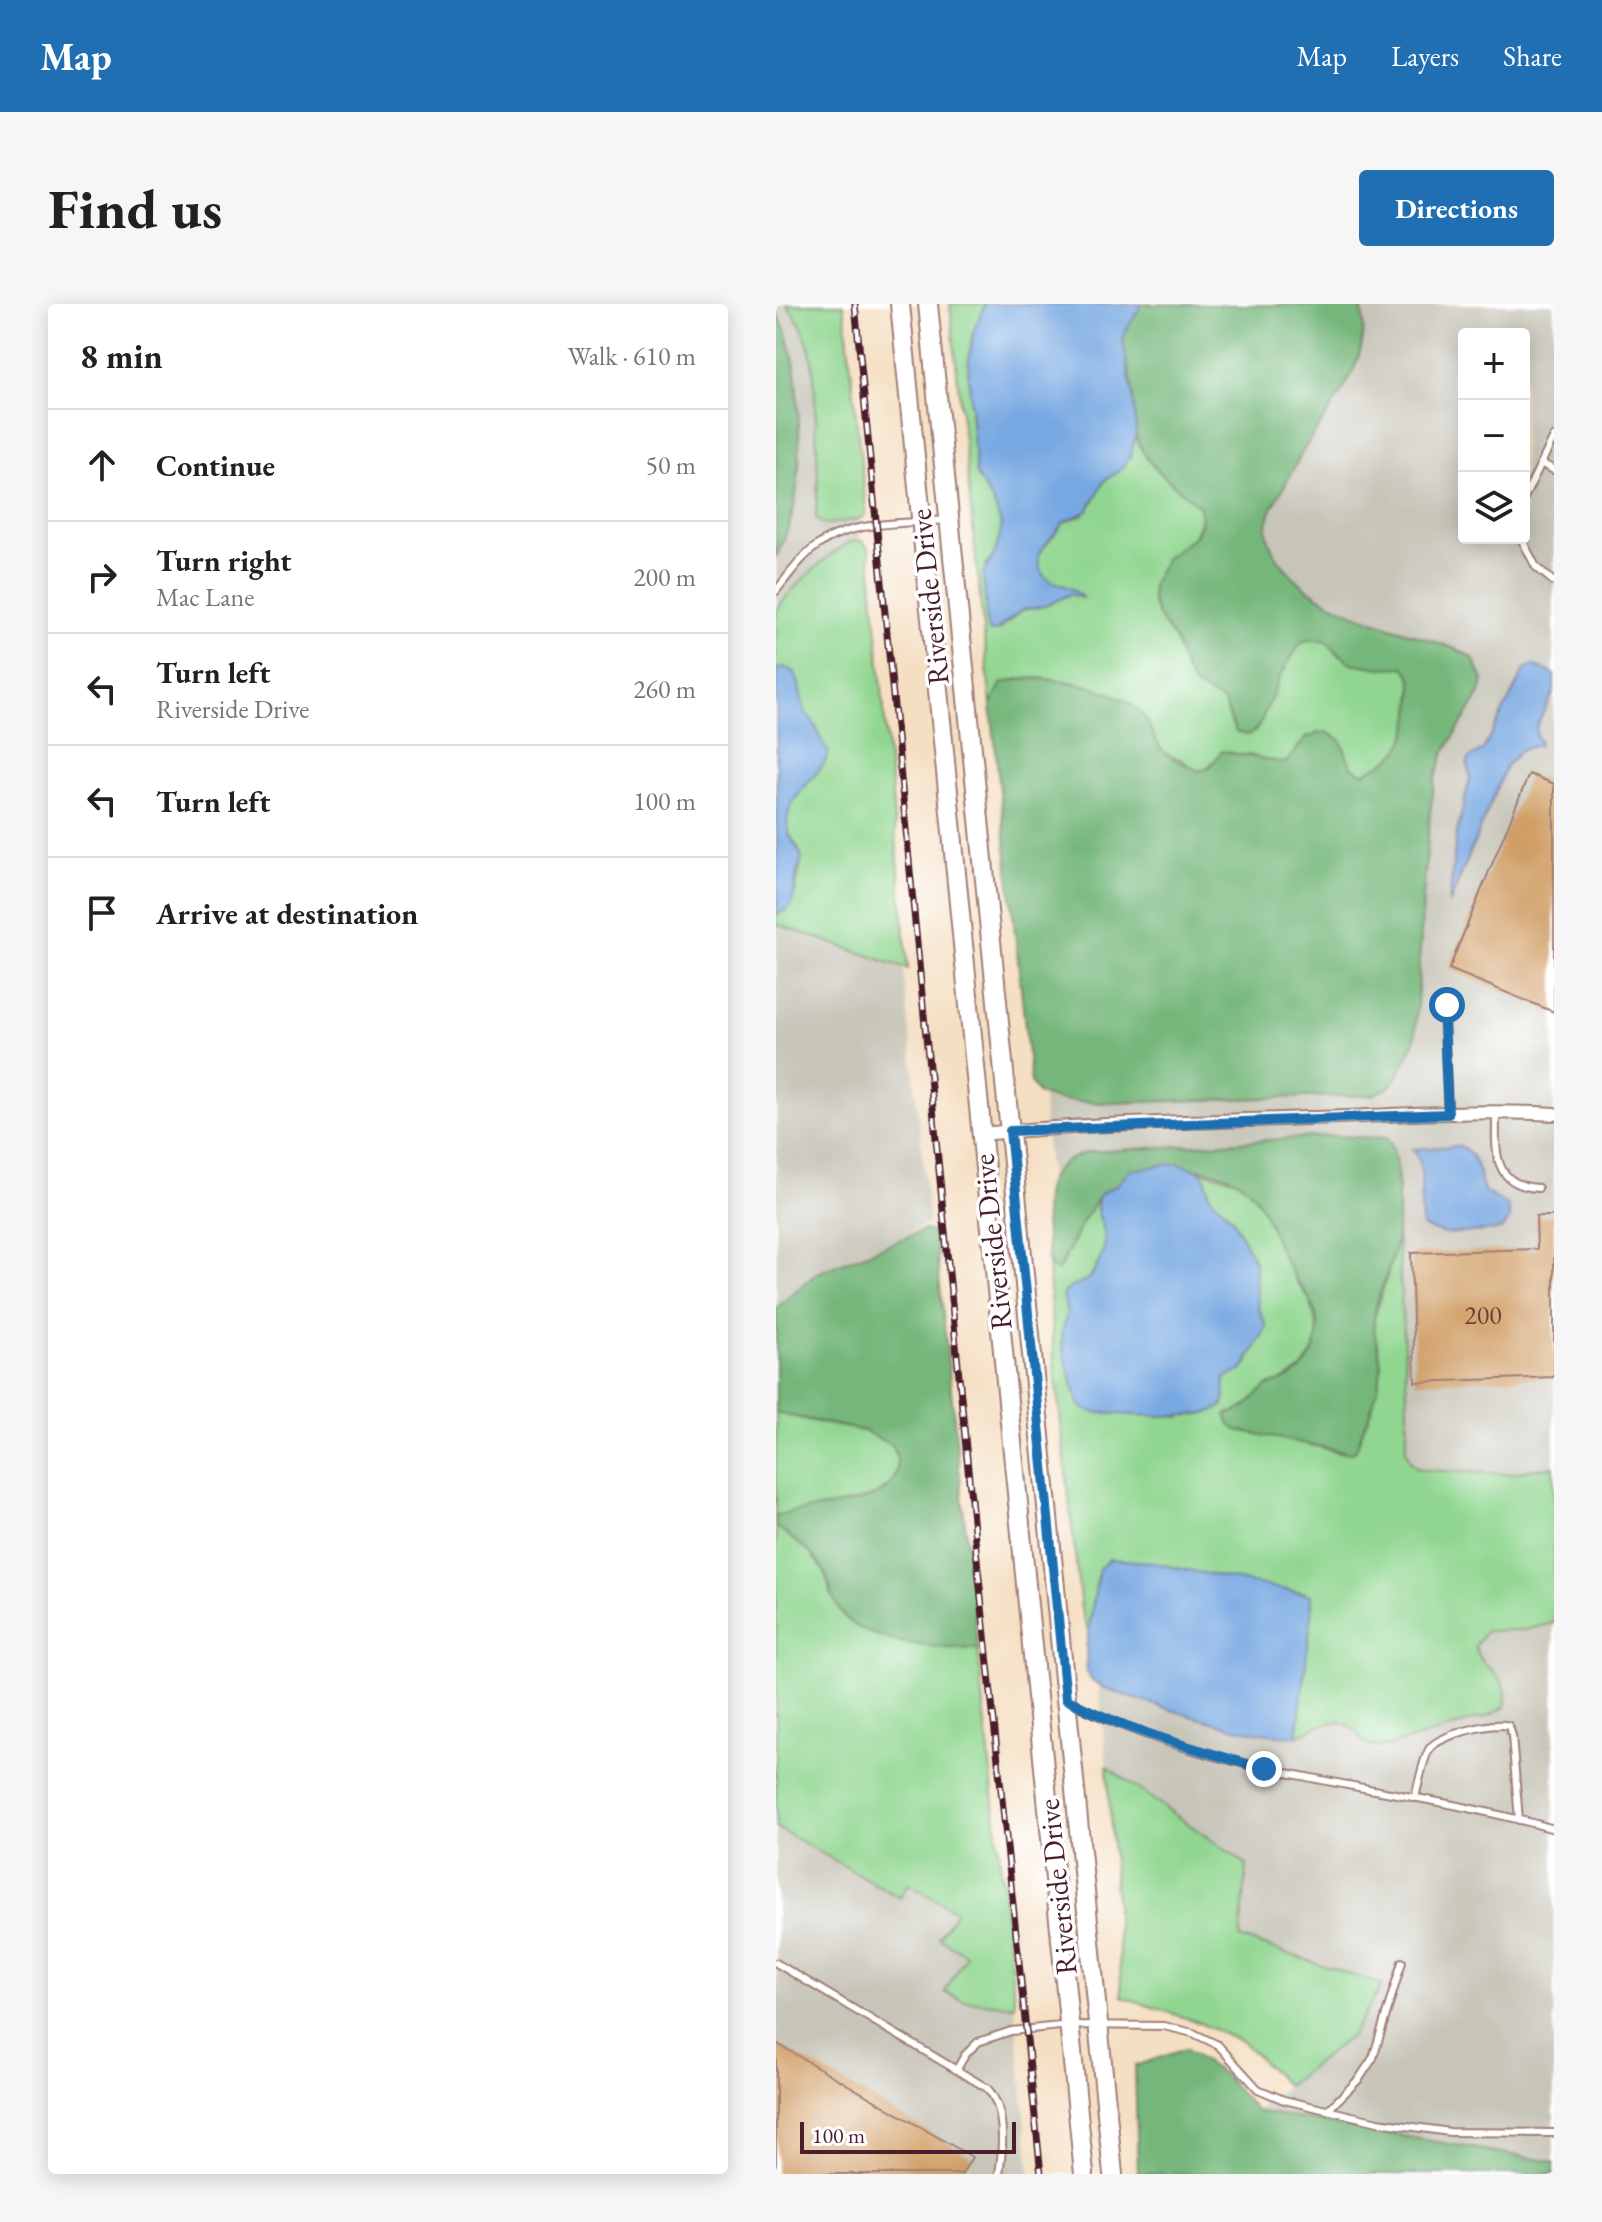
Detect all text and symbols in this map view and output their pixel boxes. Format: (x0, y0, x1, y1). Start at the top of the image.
text: Map (40, 32, 112, 81)
text: Map (1297, 38, 1347, 74)
text: Layers (1391, 38, 1459, 74)
text: Share (1503, 38, 1562, 74)
button: Directions (1359, 170, 1554, 246)
text: Find us (48, 172, 222, 245)
map controls (1458, 328, 1530, 544)
button: + (1458, 328, 1530, 400)
text: 8 min (80, 334, 163, 378)
text: Walk · 610 m (568, 339, 696, 373)
button: − (1458, 400, 1530, 472)
icon: ahead (80, 443, 124, 487)
text: Continue (156, 446, 275, 485)
text: 50 m (646, 448, 696, 482)
button: layers (1458, 472, 1530, 544)
street label: Riverside Drive (900, 507, 958, 687)
text: Turn right (156, 541, 292, 580)
icon: right (80, 555, 124, 599)
text: 200 m (633, 560, 696, 594)
text: Mac Lane (156, 580, 255, 614)
text: Turn left (156, 653, 270, 692)
icon: left (80, 667, 124, 711)
text: 260 m (633, 672, 696, 706)
text: Riverside Drive (156, 692, 309, 726)
icon: left (80, 779, 124, 823)
text: Turn left (156, 782, 270, 821)
text: 100 m (633, 784, 696, 818)
icon: arrive (80, 891, 124, 935)
text: Arrive at destination (156, 894, 418, 933)
route start (1429, 987, 1465, 1023)
street label: Riverside Drive (963, 1152, 1021, 1332)
house number: 200 (1464, 1298, 1502, 1332)
route end (1246, 1751, 1282, 1787)
street label: Riverside Drive (1028, 1797, 1086, 1977)
scale bar (800, 2118, 1016, 2154)
text: 100 m (812, 2121, 865, 2150)

